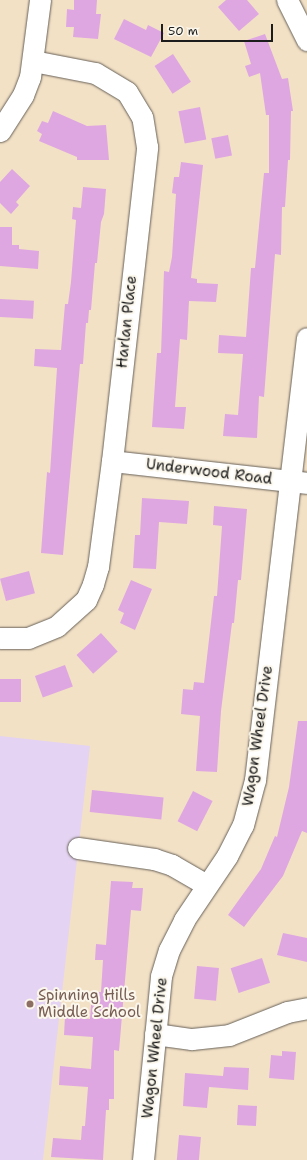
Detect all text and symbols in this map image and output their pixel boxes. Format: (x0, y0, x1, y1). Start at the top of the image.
scale bar (163, 16, 275, 42)
text: 50 m (168, 23, 198, 39)
street label: Harlan Place (113, 275, 141, 369)
street label: Underwood Road (145, 455, 273, 489)
street label: Wagon Wheel Drive (239, 665, 277, 807)
street label: Wagon Wheel Drive (139, 977, 171, 1119)
place label: Spinning Hills Middle School (38, 986, 140, 1021)
marker: Spinning Hills Middle School (25, 999, 35, 1009)

